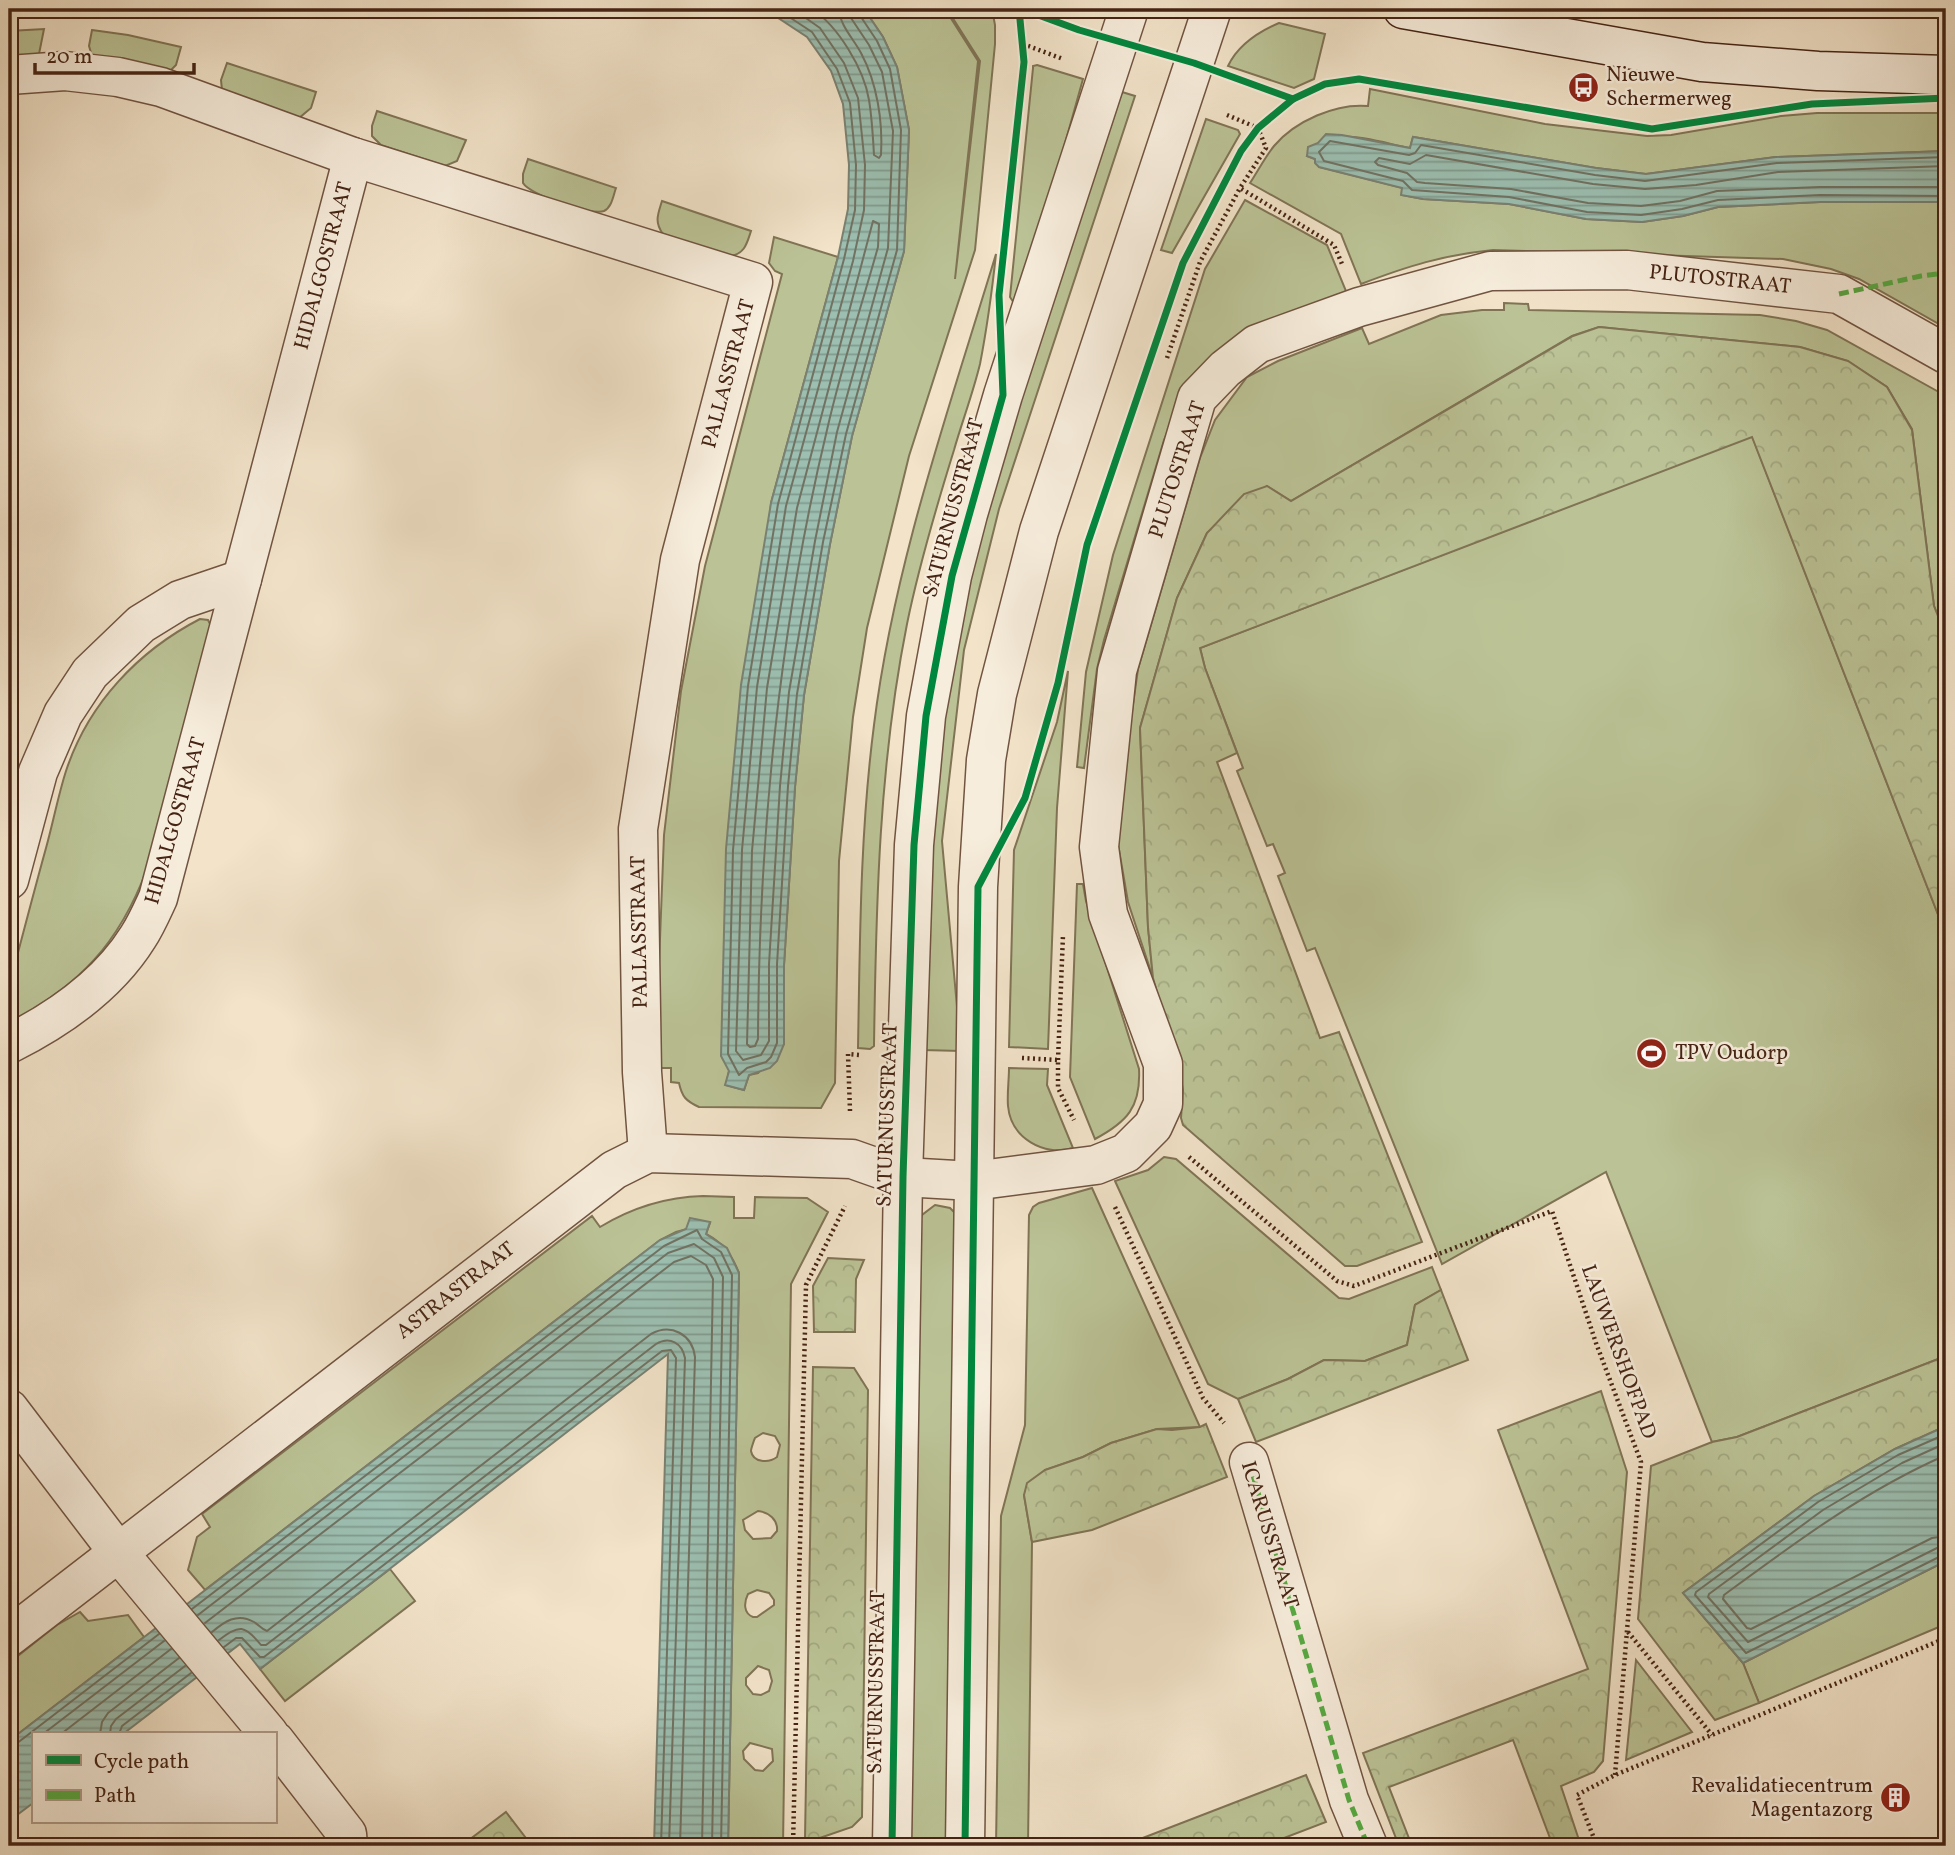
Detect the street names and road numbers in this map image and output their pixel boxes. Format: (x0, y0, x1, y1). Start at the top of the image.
street label: HIDALGOSTRAAT (288, 179, 360, 353)
street label: PLUTOSTRAAT (1647, 258, 1793, 302)
street label: PALLASSTRAAT (695, 296, 763, 452)
street label: PLUTOSTRAAT (1142, 398, 1214, 542)
street label: SATURNUSSTRAAT (916, 415, 992, 601)
street label: HIDALGOSTRAAT (138, 734, 214, 908)
street label: PALLASSTRAAT (624, 855, 656, 1009)
street label: SATURNUSSTRAAT (870, 1022, 906, 1208)
street label: ASTRASTRAAT (390, 1235, 522, 1347)
street label: LAUWERSHOFPAD (1573, 1261, 1663, 1443)
street label: ICARUSSTRAAT (1233, 1458, 1305, 1612)
street label: SATURNUSSTRAAT (861, 1590, 893, 1774)

